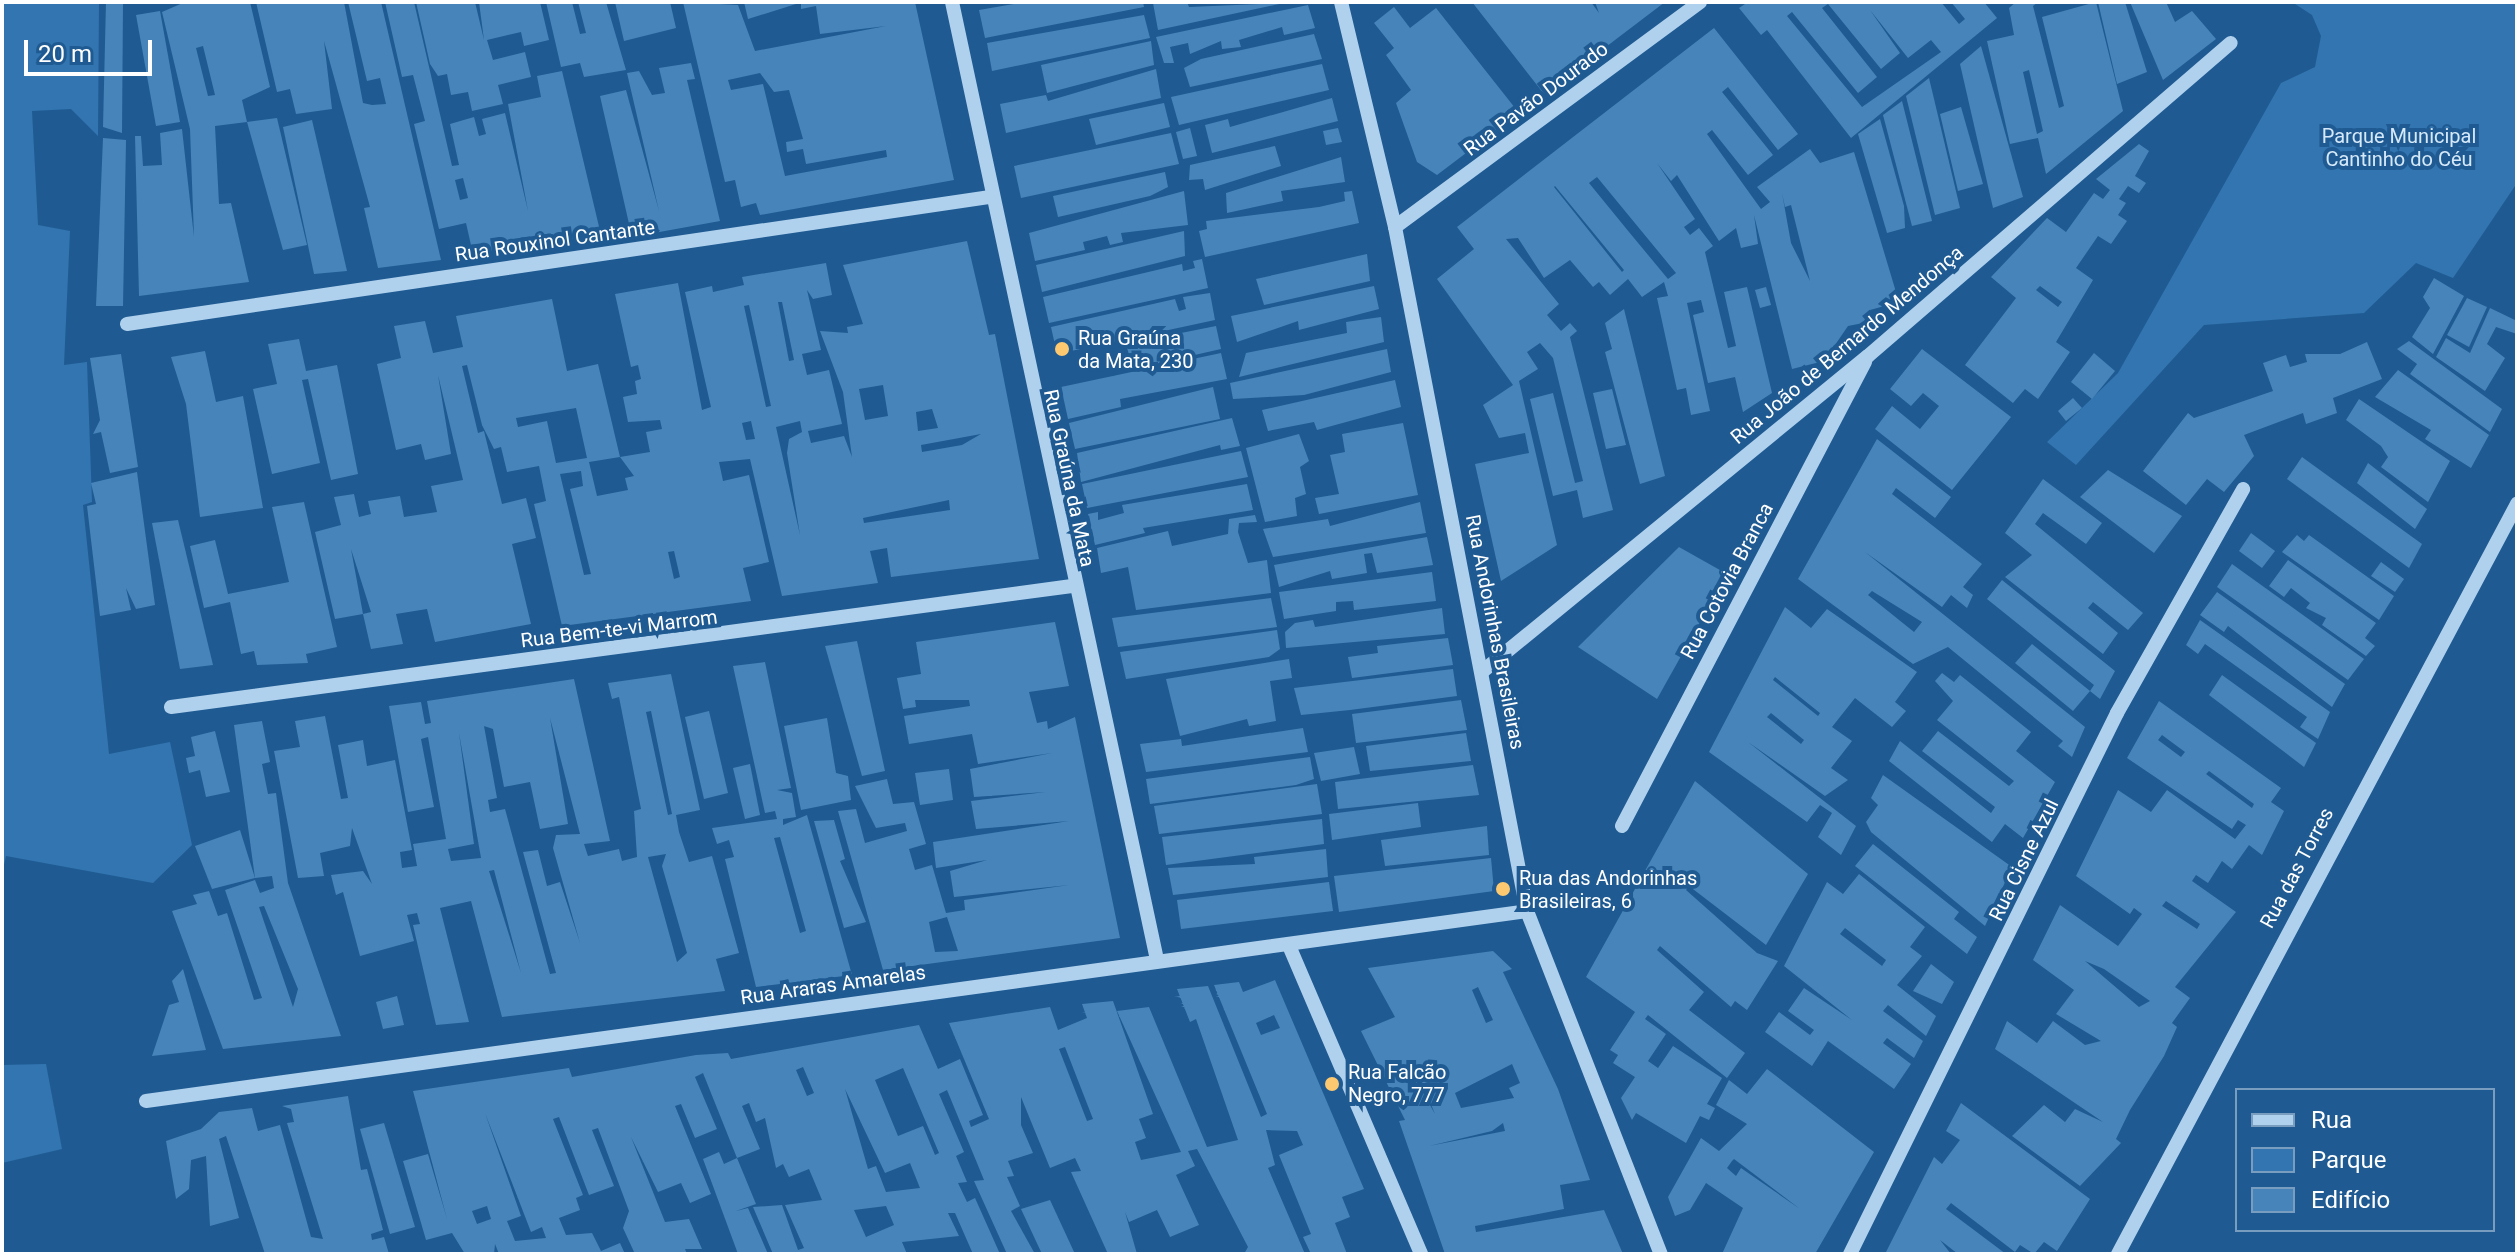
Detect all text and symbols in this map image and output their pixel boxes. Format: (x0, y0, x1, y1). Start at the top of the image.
scale bar (28, 24, 156, 74)
street label: Rua Pavão Dourado (1459, 37, 1613, 161)
text: 20 m (38, 40, 92, 68)
park label: Parque Municipal Cantinho do Céu (2322, 125, 2476, 172)
street label: Rua Rouxinol Cantante (454, 215, 656, 267)
street label: Rua João de Bernardo Mendonça (1726, 241, 1968, 449)
place label: Rua Graúna da Mata, 230 (1078, 326, 1193, 373)
marker: Rua Graúna da Mata, 230 (1053, 340, 1071, 358)
street label: Rua Graúna da Mata (1038, 387, 1100, 569)
street label: Rua Cotovia Branca (1676, 499, 1778, 663)
street label: Rua Andorinhas Brasileiras (1460, 513, 1530, 751)
street label: Rua Bem-te-vi Marrom (519, 605, 719, 653)
street label: Rua Cisne Azul (1984, 795, 2064, 925)
street label: Rua das Torres (2255, 804, 2339, 932)
place label: Rua das Andorinhas Brasileiras, 6 (1519, 866, 1697, 913)
marker: Rua das Andorinhas Brasileiras, 6 (1494, 880, 1512, 898)
street label: Rua Araras Amarelas (739, 960, 927, 1010)
place label: Rua Falcão Negro, 777 (1348, 1060, 1446, 1107)
marker: Rua Falcão Negro, 777 (1323, 1075, 1341, 1093)
legend (2235, 1088, 2495, 1232)
text: Rua (2311, 1106, 2352, 1134)
text: Parque (2311, 1146, 2387, 1174)
text: Edifício (2311, 1186, 2390, 1214)

